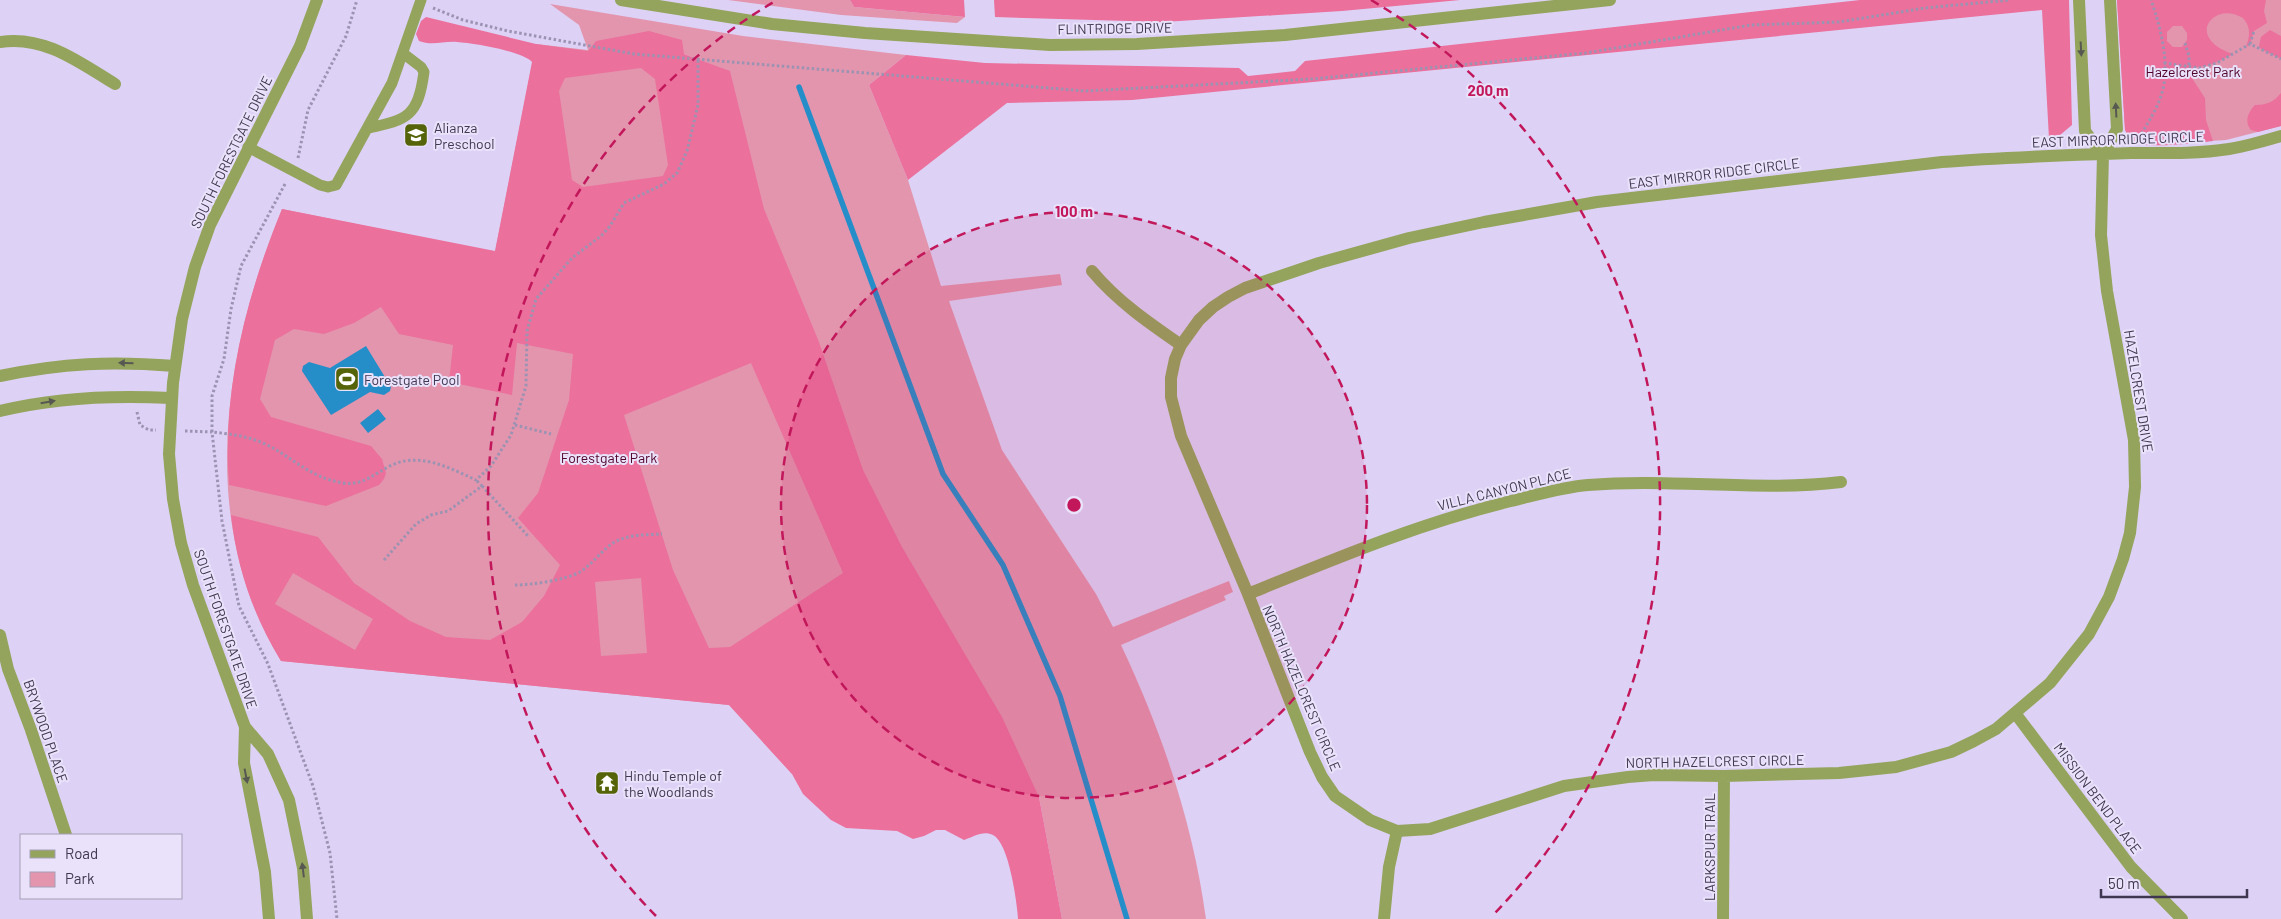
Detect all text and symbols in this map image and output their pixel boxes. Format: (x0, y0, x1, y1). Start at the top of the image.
street label: FLINTRIDGE DRIVE (1057, 18, 1173, 38)
one-way arrow (2078, 41, 2086, 57)
park label: Hazelcrest Park (2146, 63, 2241, 80)
street label: SOUTH FORESTGATE DRIVE (187, 73, 275, 231)
text: 200 m (1467, 81, 1509, 99)
one-way arrow (2111, 101, 2119, 117)
place label: Alianza Preschool (434, 119, 495, 152)
school or university icon: Alianza Preschool (403, 122, 429, 148)
street label: EAST MIRROR RIDGE CIRCLE (2032, 127, 2204, 151)
street label: EAST MIRROR RIDGE CIRCLE (1627, 154, 1801, 192)
text: 100 m (1055, 202, 1093, 220)
street label: HAZELCREST DRIVE (2121, 329, 2157, 453)
one-way arrow (118, 359, 134, 367)
sports icon: Forestgate Pool (334, 366, 360, 392)
place label: Forestgate Pool (364, 371, 459, 388)
one-way arrow (40, 397, 56, 405)
park label: Forestgate Park (561, 449, 657, 466)
street label: VILLA CANYON PLACE (1436, 464, 1572, 514)
centre of rings (1065, 496, 1083, 514)
street label: SOUTH FORESTGATE DRIVE (191, 547, 261, 711)
street label: NORTH HAZELCREST CIRCLE (1259, 602, 1345, 774)
street label: BRYWOOD PLACE (20, 677, 72, 785)
street label: MISSION BEND PLACE (2051, 739, 2145, 857)
street label: NORTH HAZELCREST CIRCLE (1626, 751, 1804, 771)
place label: Hindu Temple of the Woodlands (624, 767, 722, 800)
one-way arrow (242, 768, 250, 784)
temple icon: Hindu Temple of the Woodlands (594, 770, 620, 796)
street label: LARKSPUR TRAIL (1701, 793, 1718, 901)
legend (20, 834, 182, 899)
text: Road (65, 844, 98, 862)
one-way arrow (299, 862, 307, 878)
scale bar (2101, 866, 2247, 898)
text: Park (65, 869, 95, 887)
text: 50 m (2108, 874, 2140, 892)

